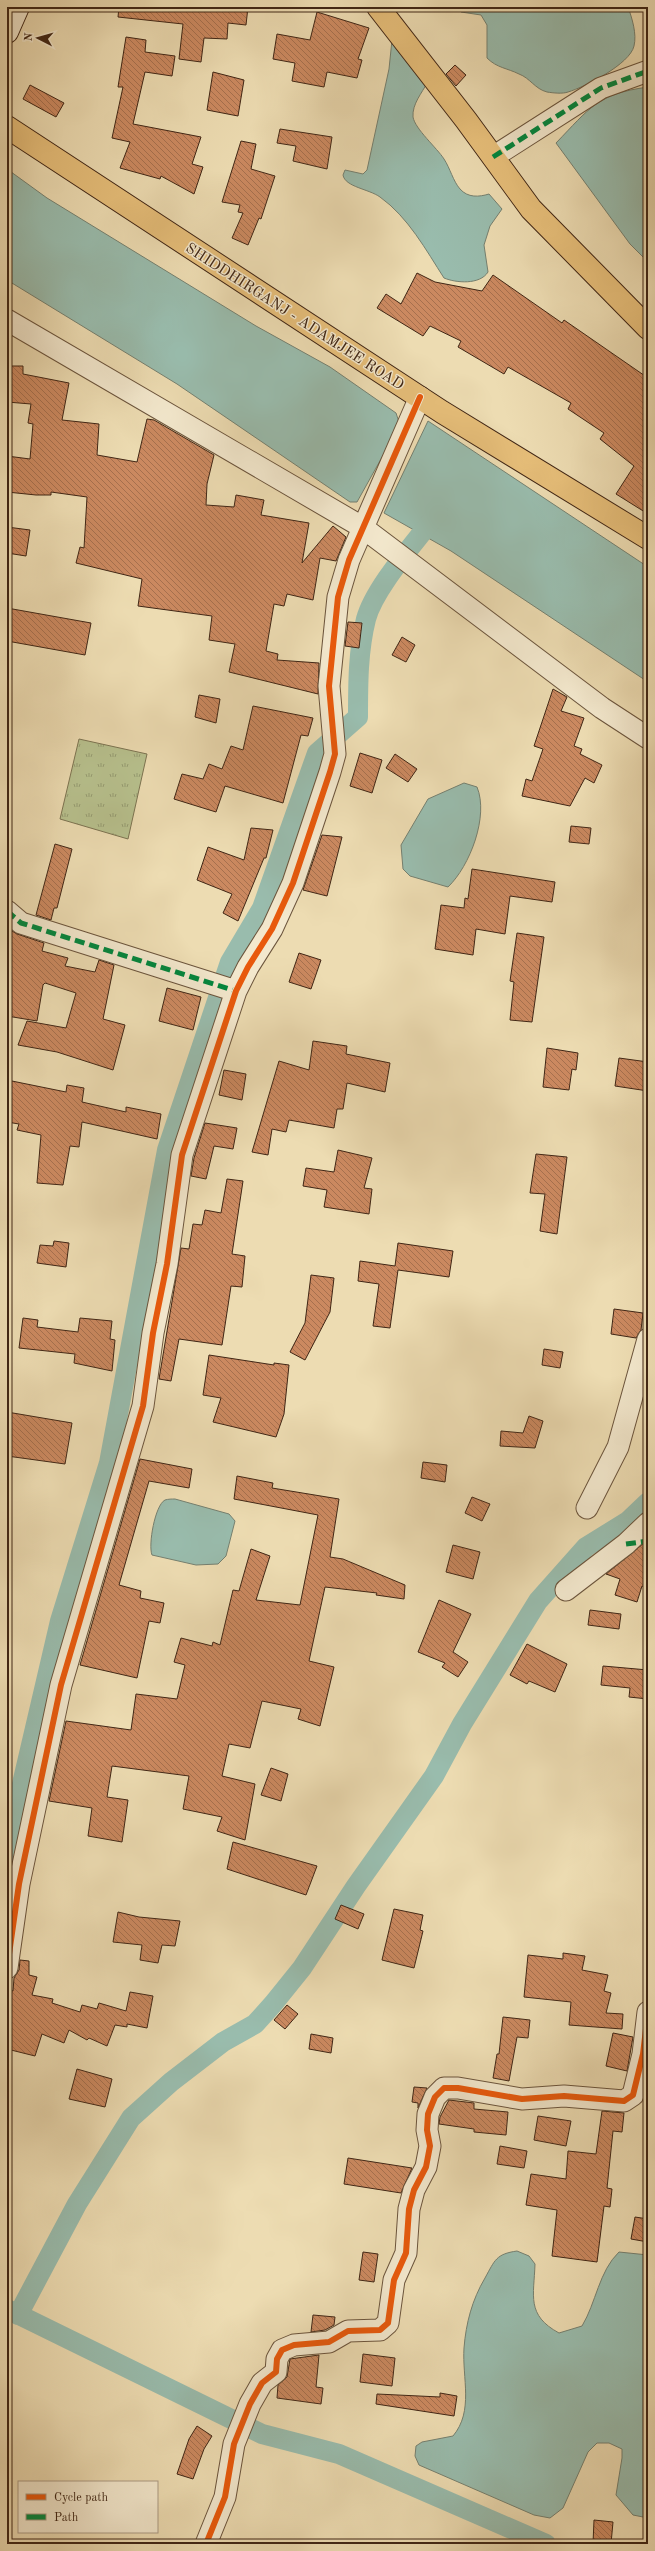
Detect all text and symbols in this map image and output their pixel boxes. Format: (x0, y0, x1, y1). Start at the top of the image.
north arrow (18, 18, 58, 58)
text: N (24, 32, 36, 42)
street label: SHIDDHIRGANJ - ADAMJEE ROAD (182, 241, 406, 394)
legend (18, 2481, 158, 2533)
text: Cycle path (54, 2492, 109, 2504)
text: Path (54, 2512, 79, 2524)

